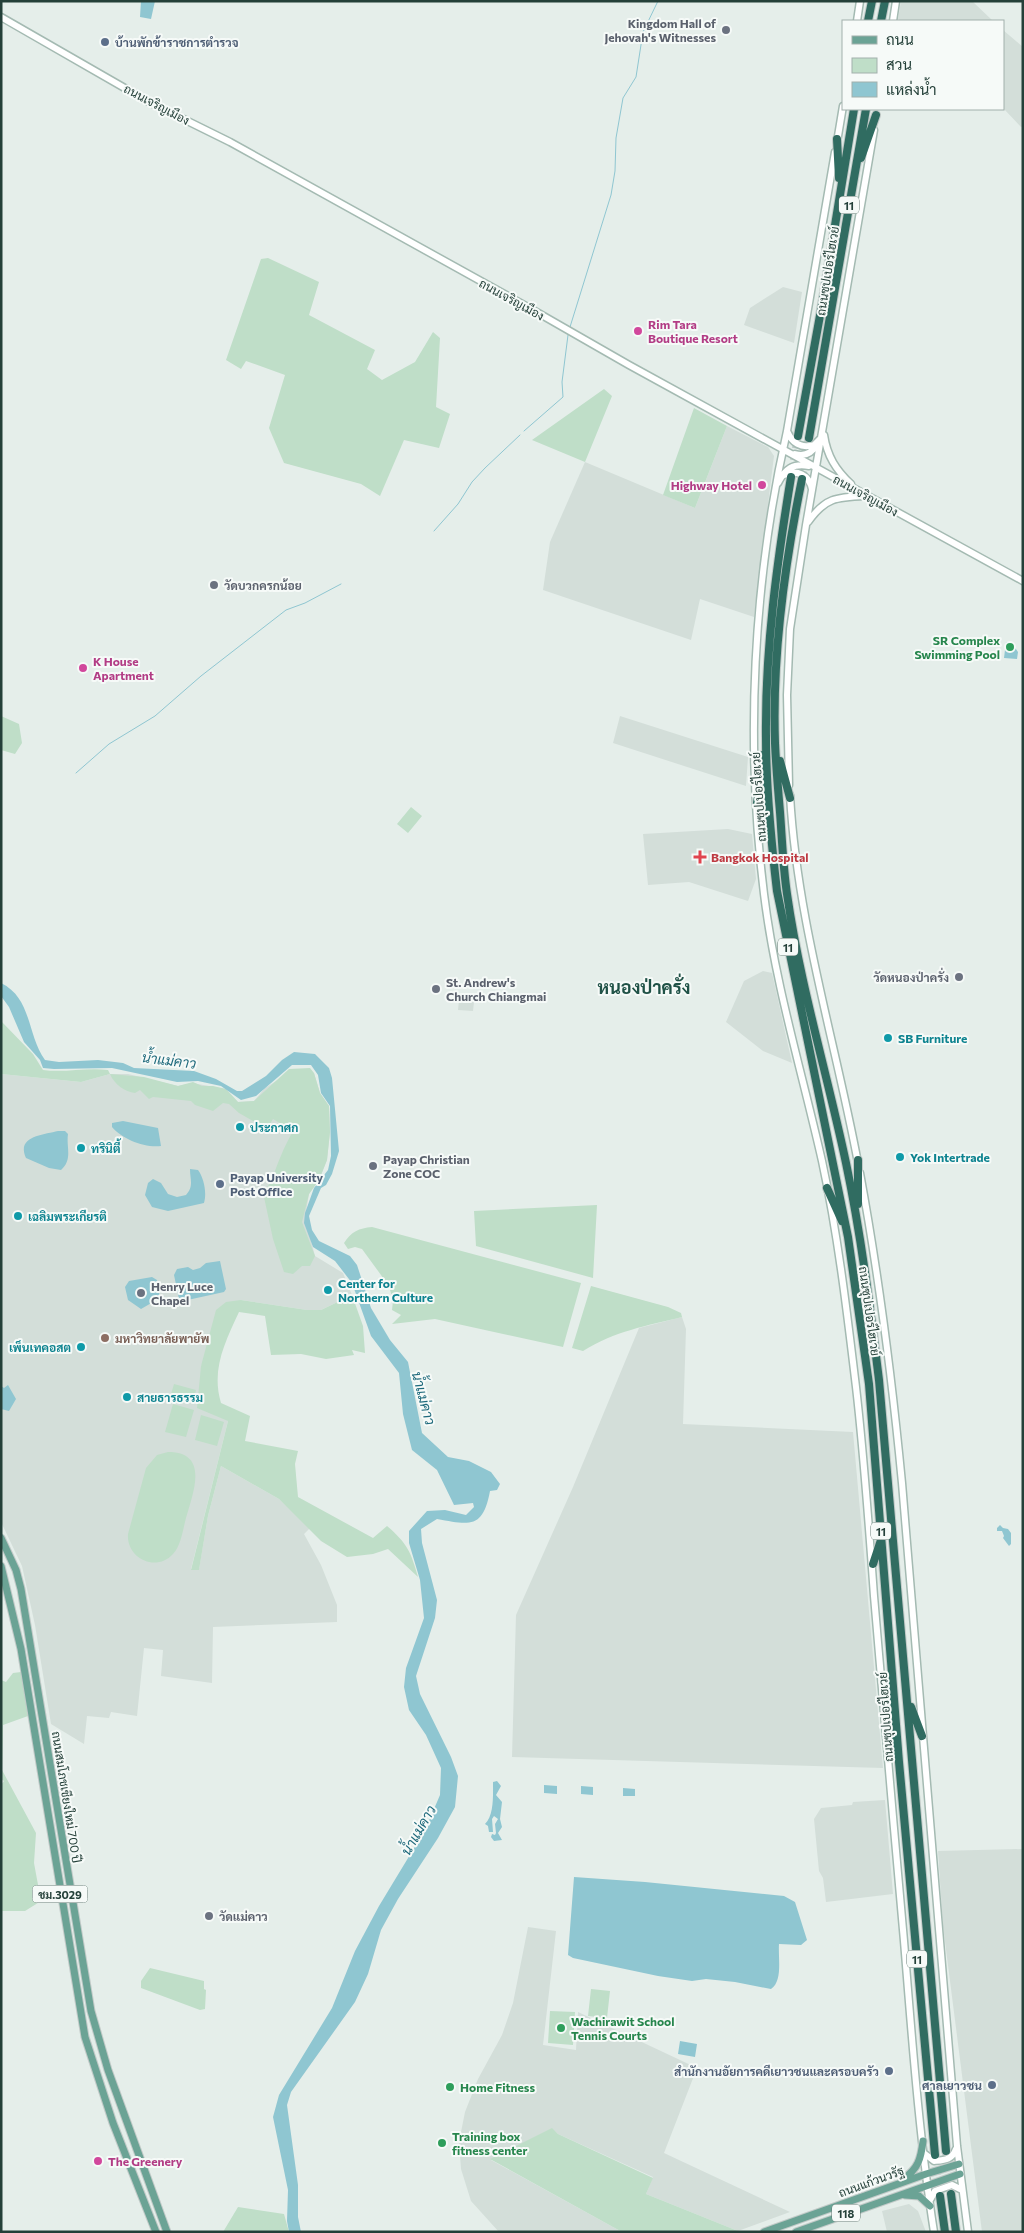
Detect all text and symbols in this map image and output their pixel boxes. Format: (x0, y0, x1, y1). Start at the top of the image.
place label: Kingdom Hall of Jehovah's Witnesses (604, 16, 716, 45)
legend (842, 20, 1004, 110)
marker: Kingdom Hall of Jehovah's Witnesses (720, 24, 732, 36)
text: ถนน (886, 30, 914, 48)
place label: บ้านพักข้าราชการตำรวจ (115, 35, 239, 49)
marker: บ้านพักข้าราชการตำรวจ (99, 36, 111, 48)
text: สวน (886, 55, 912, 73)
text: แหล่งน้ำ (886, 77, 937, 98)
street label: ถนนเจริญเมือง (121, 81, 192, 128)
road number: 11 (839, 196, 859, 214)
street label: ถนนซุปเปอร์ไฮเวย์ (813, 225, 844, 317)
street label: ถนนเจริญเมือง (477, 275, 547, 323)
place label: Rim Tara Boutique Resort (648, 317, 738, 345)
marker: Rim Tara Boutique Resort (632, 325, 644, 337)
street label: ถนนเจริญเมือง (831, 471, 901, 519)
place label: Highway Hotel (671, 478, 752, 492)
marker: Highway Hotel (756, 479, 768, 491)
place label: วัดบวกครกน้อย (224, 578, 302, 592)
marker: วัดบวกครกน้อย (208, 579, 220, 591)
place label: SR Complex Swimming Pool (914, 633, 1000, 661)
marker: SR Complex Swimming Pool (1004, 641, 1016, 653)
place label: K House Apartment (93, 654, 154, 682)
marker: K House Apartment (77, 662, 89, 674)
street label: ถนนซุปเปอร์ไฮเวย์ (748, 751, 771, 842)
marker: Bangkok Hospital (693, 850, 707, 864)
place label: Bangkok Hospital (711, 850, 808, 864)
road number: 11 (778, 939, 798, 956)
place label: วัดหนองป่าครั่ง (873, 967, 949, 984)
marker: วัดหนองป่าครั่ง (953, 971, 965, 983)
district label: หนองป่าครั่ง (598, 973, 690, 998)
place label: St. Andrew's Church Chiangmai (446, 975, 546, 1003)
marker: St. Andrew's Church Chiangmai (430, 983, 442, 995)
place label: SB Furniture (898, 1031, 967, 1045)
marker: SB Furniture (882, 1032, 894, 1044)
water label: น้ำแม่คาว (141, 1045, 198, 1072)
place label: ประกาศก (250, 1120, 299, 1134)
marker: ประกาศก (234, 1121, 246, 1133)
place label: ทรินิตี้ (91, 1138, 122, 1155)
marker: ทรินิตี้ (75, 1142, 87, 1154)
place label: Yok Intertrade (910, 1150, 990, 1164)
marker: Yok Intertrade (894, 1151, 906, 1163)
place label: Payap Christian Zone COC (383, 1152, 470, 1180)
marker: Payap Christian Zone COC (367, 1160, 379, 1172)
place label: Payap University Post Office (230, 1170, 324, 1198)
marker: Payap University Post Office (214, 1178, 226, 1190)
place label: เฉลิมพระเกียรติ (28, 1209, 107, 1223)
marker: เฉลิมพระเกียรติ (12, 1210, 24, 1222)
street label: ถนนซุปเปอร์ไฮเวย์ (854, 1265, 883, 1357)
place label: Center for Northern Culture (338, 1276, 433, 1304)
place label: Henry Luce Chapel (151, 1279, 213, 1307)
marker: Center for Northern Culture (322, 1284, 334, 1296)
marker: Henry Luce Chapel (135, 1287, 147, 1299)
place label: มหาวิทยาลัยพายัพ (115, 1331, 209, 1345)
marker: มหาวิทยาลัยพายัพ (99, 1332, 111, 1344)
place label: เพ็นเทคอสต (9, 1340, 71, 1354)
marker: เพ็นเทคอสต (75, 1341, 87, 1353)
water label: น้ำแม่คาว (409, 1369, 442, 1427)
place label: สายธารธรรม (137, 1390, 203, 1404)
marker: สายธารธรรม (121, 1391, 133, 1403)
road number: 11 (871, 1522, 891, 1540)
street label: ถนนซุปเปอร์ไฮเวย์ (875, 1671, 898, 1762)
street label: ถนนสมโภชเชียงใหม่ 700 ปี (50, 1730, 84, 1864)
water label: น้ำแม่คาว (394, 1801, 439, 1858)
road number: ชม.3029 (32, 1886, 88, 1902)
place label: วัดแม่คาว (219, 1909, 268, 1923)
marker: วัดแม่คาว (203, 1910, 215, 1922)
road number: 11 (907, 1950, 927, 1968)
place label: Wachirawit School Tennis Courts (571, 2014, 675, 2042)
marker: Wachirawit School Tennis Courts (555, 2022, 567, 2034)
place label: สำนักงานอัยการคดีเยาวชนและครอบครัว (674, 2064, 879, 2078)
marker: สำนักงานอัยการคดีเยาวชนและครอบครัว (883, 2065, 895, 2077)
place label: ศาลเยาวชน (922, 2078, 982, 2092)
marker: ศาลเยาวชน (986, 2079, 998, 2091)
place label: Home Fitness (460, 2080, 535, 2094)
marker: Home Fitness (444, 2081, 456, 2093)
place label: Training box fitness center (452, 2129, 527, 2157)
marker: Training box fitness center (436, 2137, 448, 2149)
place label: The Greenery (108, 2154, 183, 2168)
marker: The Greenery (92, 2155, 104, 2167)
street label: ถนนแก้วนวรัฐ (836, 2163, 906, 2201)
road number: 118 (832, 2204, 860, 2222)

